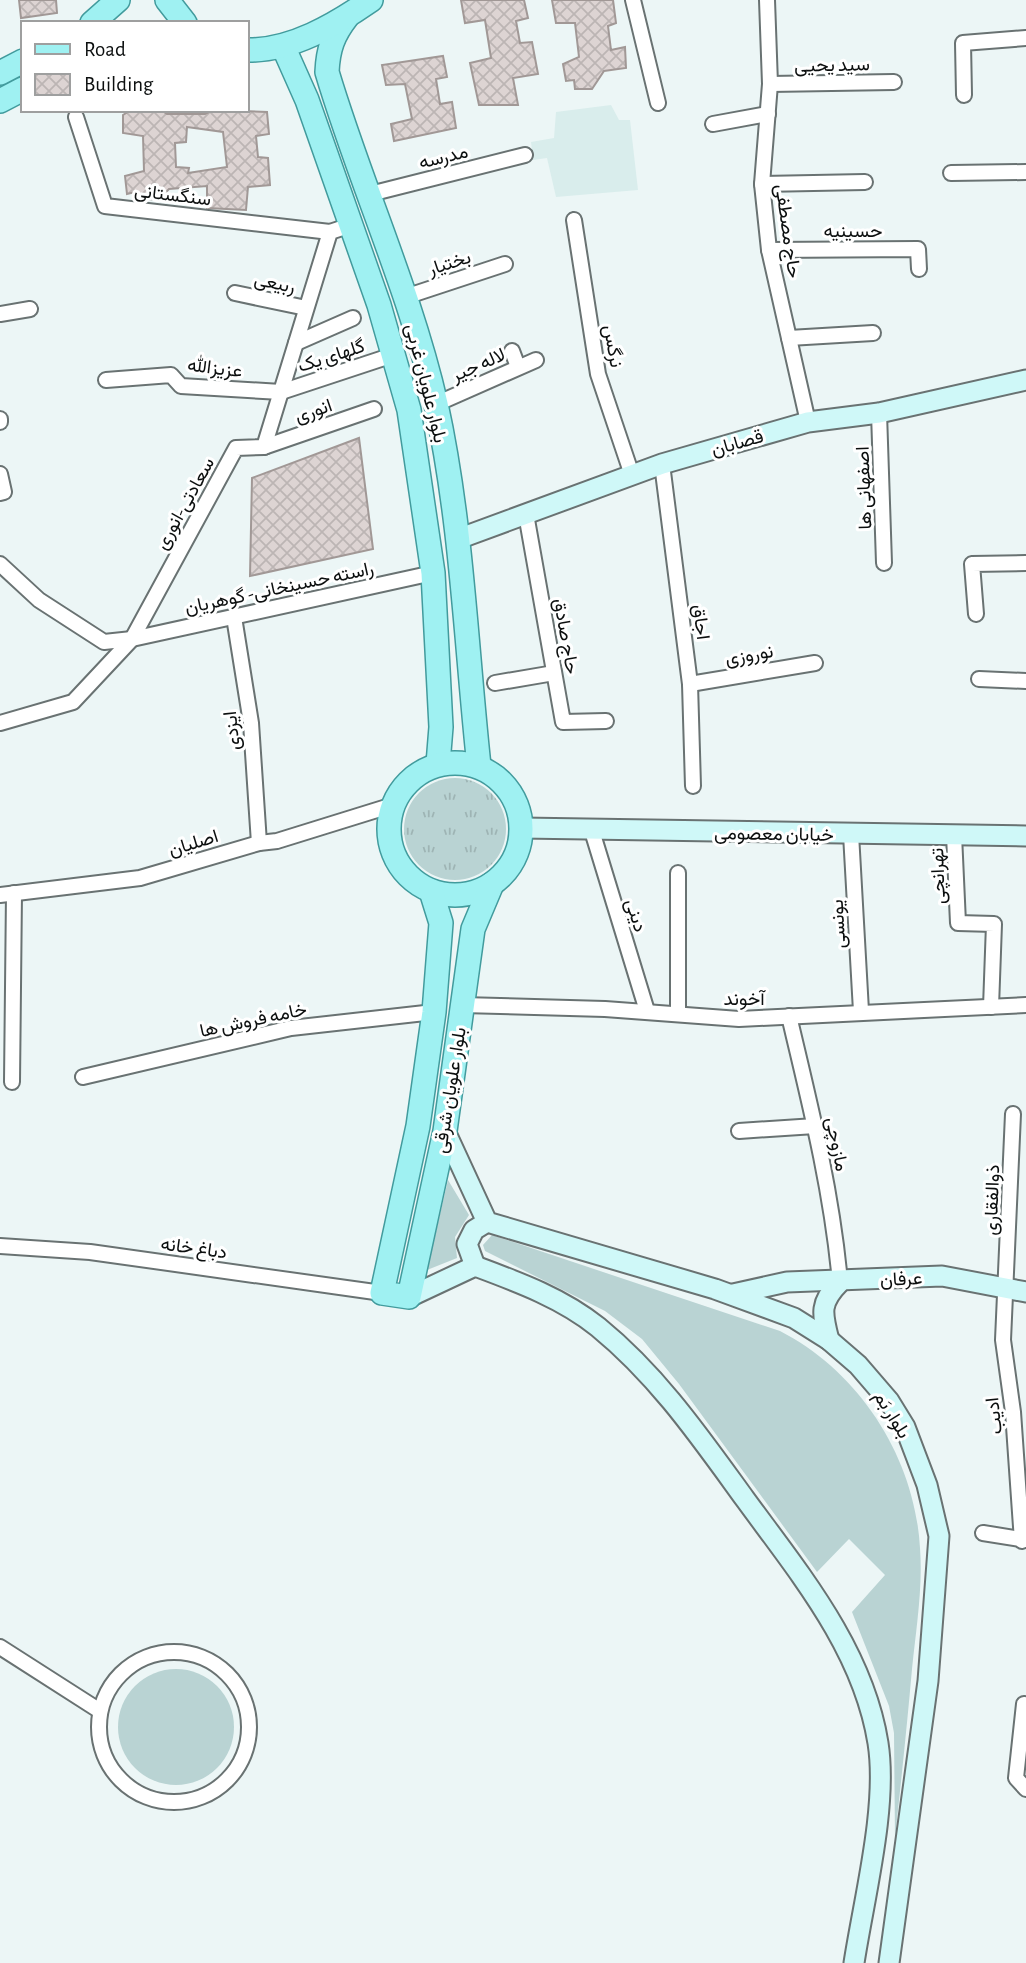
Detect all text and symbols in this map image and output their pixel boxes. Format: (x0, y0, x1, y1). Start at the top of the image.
legend (21, 21, 248, 112)
text: Road (84, 39, 126, 60)
street label: سید یحیی (794, 55, 870, 77)
text: Building (84, 74, 154, 95)
street label: مدرسه (417, 142, 470, 174)
street label: سنگستانی (133, 180, 212, 211)
street label: حاج مصطفی (770, 183, 804, 280)
street label: حسینیه (824, 222, 882, 242)
street label: بختیار (425, 248, 474, 280)
street label: ربیعی (252, 270, 297, 298)
street label: بلوار علویان غربی (401, 322, 450, 445)
street label: نرگس (598, 323, 627, 369)
street label: گلهای یک (295, 336, 368, 377)
street label: لاله جیر (448, 345, 509, 387)
street label: عزیزالله (186, 354, 244, 382)
street label: انوری (292, 396, 335, 428)
street label: قصابان (709, 427, 766, 461)
street label: اصفهانی ها (854, 446, 876, 530)
street label: سعادتی-انوری (152, 454, 219, 553)
street label: راسته حسینخانی- گوهریان (183, 558, 376, 619)
street label: حاج صادق (548, 597, 582, 676)
street label: اجاق (688, 604, 712, 641)
street label: نوروزی (724, 642, 775, 670)
street label: ایزدی (221, 710, 245, 751)
street label: خیابان معصومی (714, 824, 834, 846)
street label: اصلیان (166, 827, 221, 861)
street label: تهرانچی (928, 847, 952, 904)
street label: دینی (621, 897, 650, 935)
street label: یونسی (828, 899, 850, 949)
street label: آخوند (723, 989, 766, 1010)
street label: خامه فروش ها (198, 1000, 309, 1042)
street label: بلوار علویان شرقی (431, 1026, 471, 1155)
street label: مازوچی (819, 1116, 851, 1174)
street label: ذوالفقاری (982, 1164, 1004, 1236)
street label: دباغ خانه (159, 1234, 228, 1265)
street label: عرفان (879, 1269, 923, 1291)
street label: بلوار بَم (868, 1388, 914, 1443)
street label: ادیب (983, 1396, 1007, 1435)

